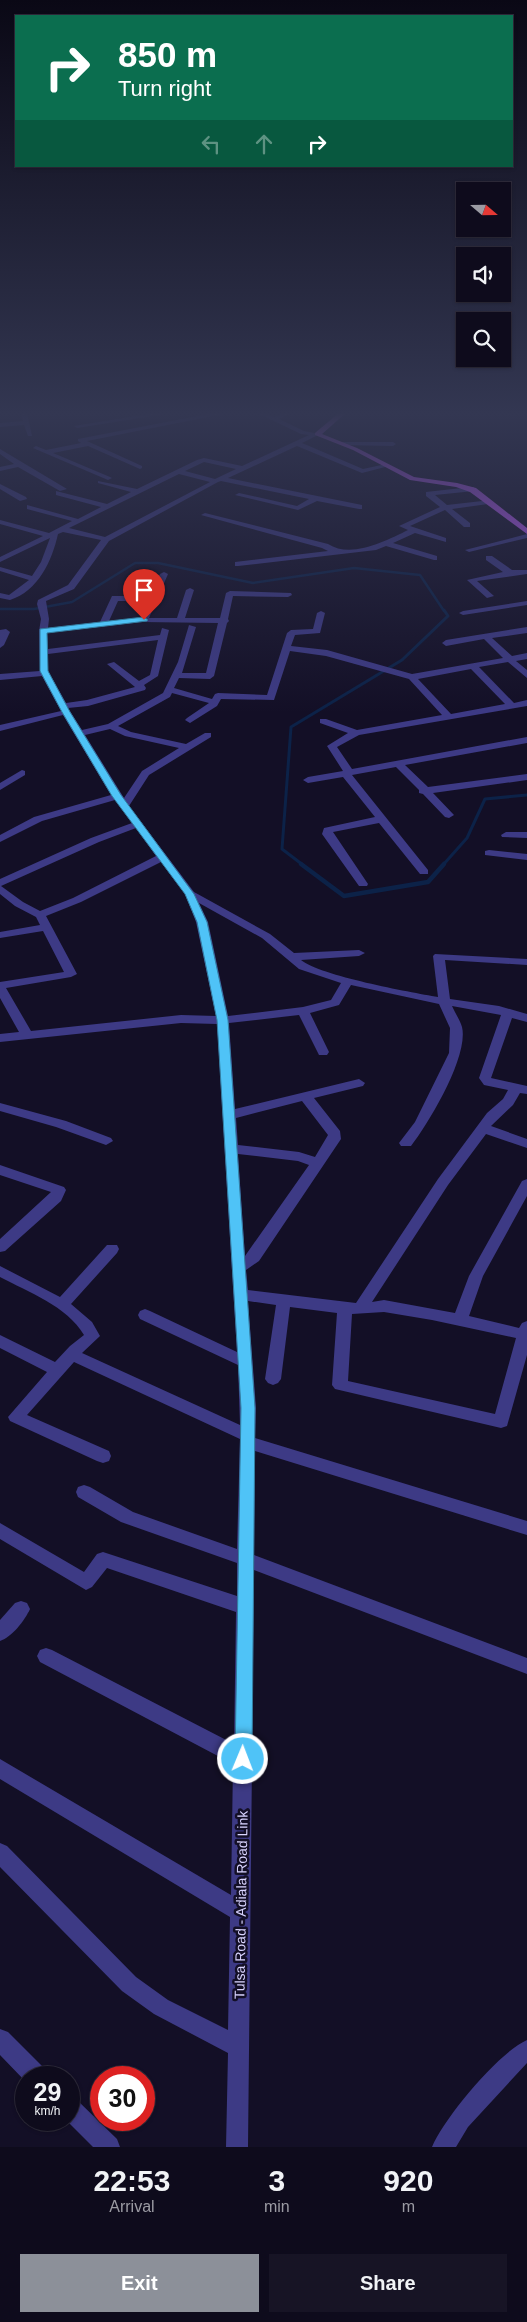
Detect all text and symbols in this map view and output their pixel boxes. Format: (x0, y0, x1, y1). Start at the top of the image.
icon: right (35, 35, 100, 100)
text: 850 m (118, 35, 217, 74)
text: Turn right (118, 76, 211, 101)
icon: left (197, 130, 225, 158)
icon: ahead (250, 130, 278, 158)
icon: right (303, 130, 331, 158)
north arrow (456, 182, 511, 238)
map controls (456, 182, 511, 367)
button: sound (456, 247, 511, 302)
button: search (456, 312, 511, 367)
pin (123, 569, 165, 620)
icon: arrive (130, 576, 158, 604)
position arrow (216, 1732, 268, 1784)
street label: Tulsa Road - Adiala Road Link (231, 1810, 251, 1999)
speed limit sign: 30 (90, 2066, 155, 2131)
text: 29 (34, 2078, 61, 2106)
text: km/h (34, 2104, 61, 2118)
text: 22:53 (94, 2164, 170, 2197)
text: 3 (268, 2164, 285, 2197)
text: 920 (383, 2164, 433, 2197)
text: Arrival (109, 2198, 155, 2215)
text: min (264, 2198, 290, 2215)
text: m (402, 2198, 415, 2215)
button: Exit (20, 2254, 259, 2312)
button: Share (269, 2254, 507, 2312)

